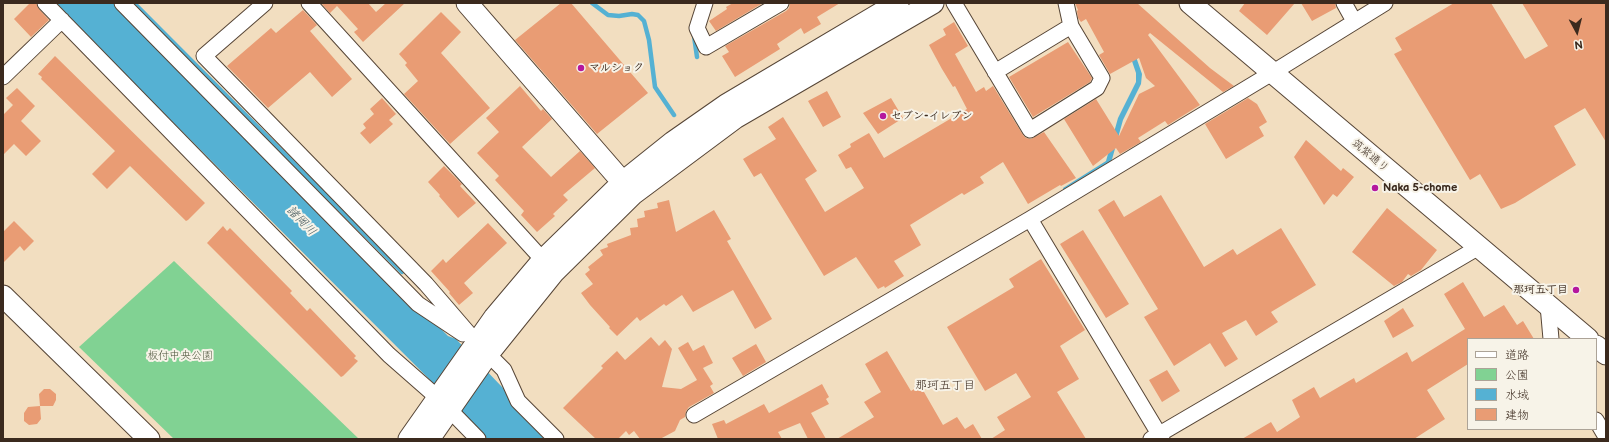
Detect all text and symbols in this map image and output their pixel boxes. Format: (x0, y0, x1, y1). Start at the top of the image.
north arrow (1557, 12, 1597, 52)
text: N (1574, 37, 1583, 51)
place label: マルショク (589, 61, 644, 75)
marker: マルショク (576, 63, 586, 73)
place label: セブン-イレブン (891, 109, 972, 123)
marker: セブン-イレブン (878, 111, 888, 121)
street label: 筑紫通り (1349, 137, 1391, 175)
place label: Naka 5-chome (1383, 181, 1457, 195)
marker: Naka 5-chome (1370, 183, 1380, 193)
water label: 諸岡川 (283, 203, 319, 239)
place label: 那珂五丁目 (1513, 283, 1568, 297)
marker: 那珂五丁目 (1571, 285, 1581, 295)
legend (1467, 338, 1597, 430)
text: 道路 (1505, 348, 1529, 363)
park label: 板付中央公園 (147, 349, 213, 363)
text: 公園 (1505, 368, 1529, 383)
district label: 那珂五丁目 (915, 379, 975, 393)
text: 水域 (1505, 388, 1529, 403)
text: 建物 (1505, 408, 1529, 423)

